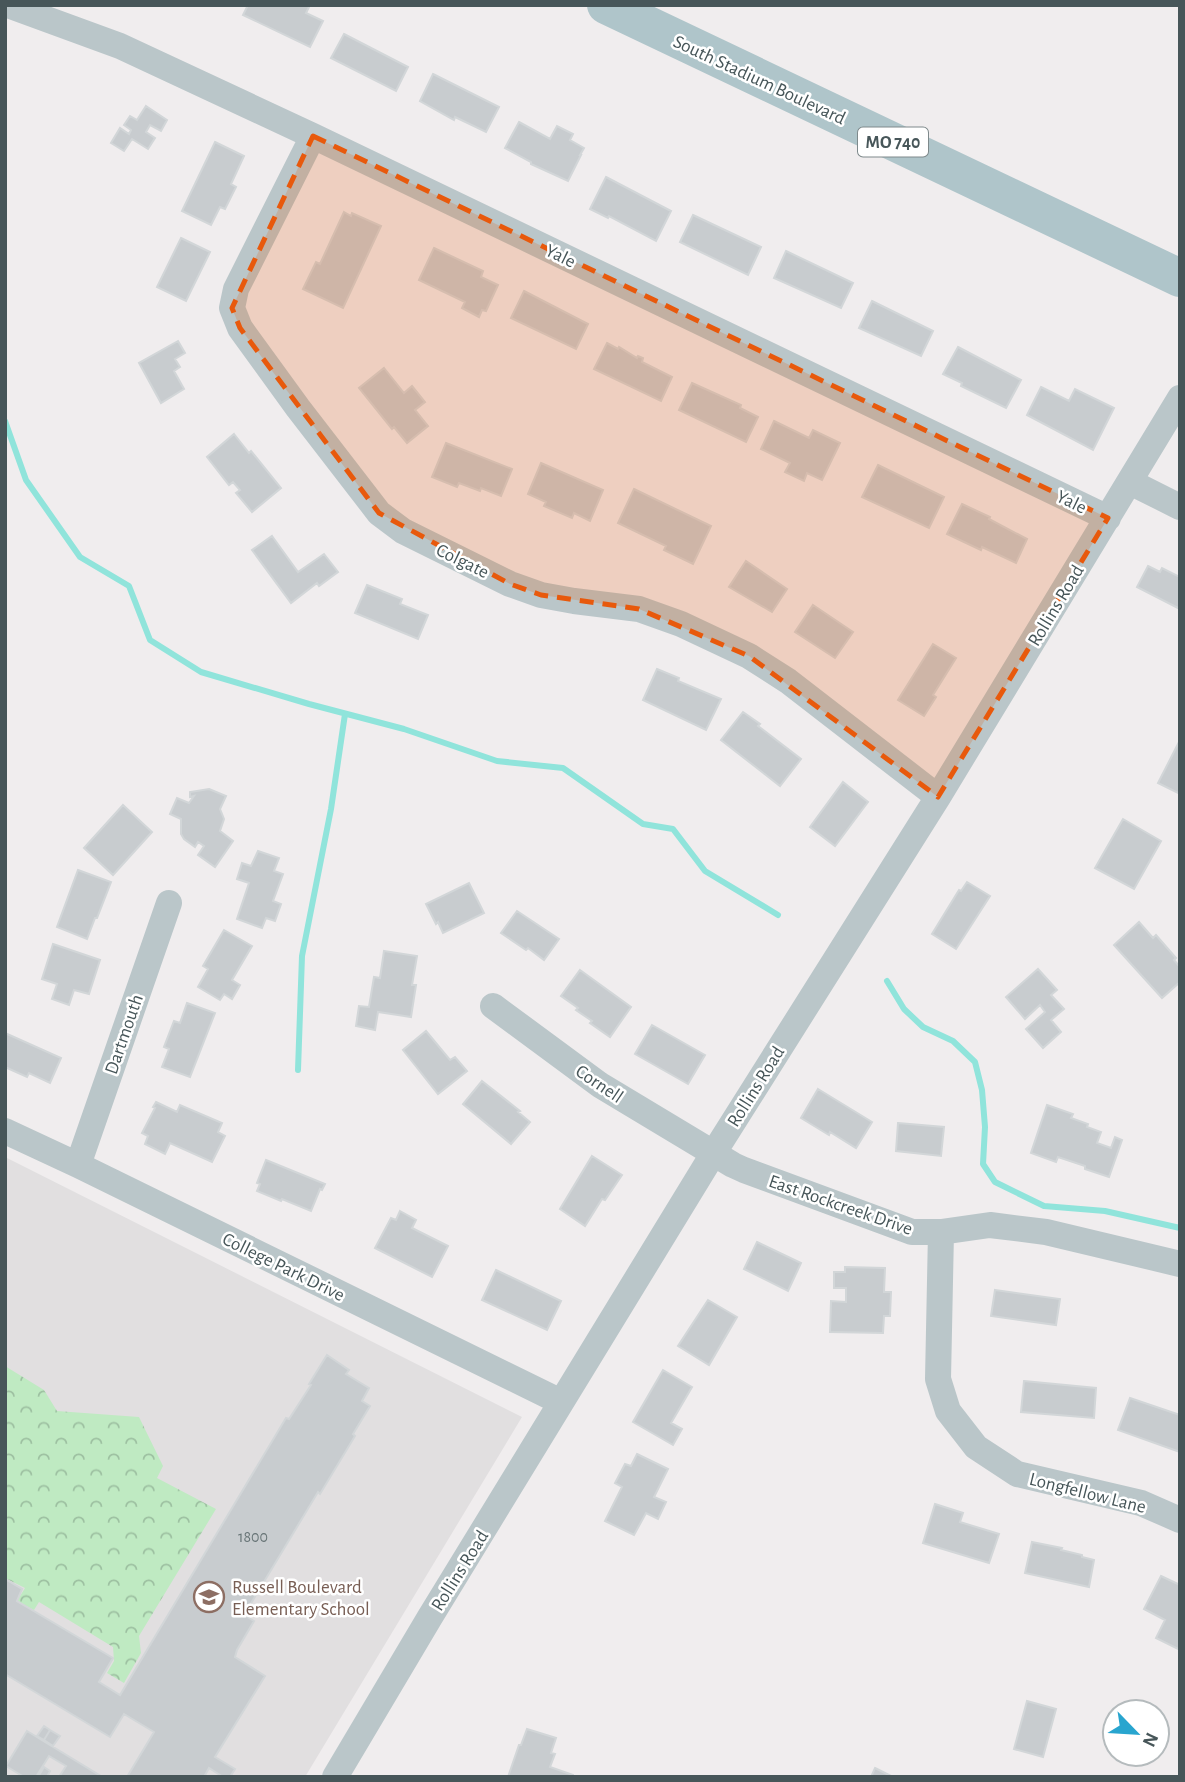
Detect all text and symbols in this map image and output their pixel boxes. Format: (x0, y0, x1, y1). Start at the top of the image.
street label: South Stadium Boulevard (670, 32, 848, 129)
road number: MO 740 (858, 127, 928, 156)
street label: Yale (542, 241, 578, 272)
street label: Yale (1053, 487, 1089, 518)
street label: Colgate (433, 541, 492, 582)
street label: Rollins Road (1025, 562, 1088, 650)
street label: Dartmouth (102, 992, 147, 1077)
street label: Rollins Road (724, 1043, 789, 1130)
street label: Cornell (572, 1062, 626, 1107)
street label: East Rockcreek Drive (766, 1172, 915, 1239)
street label: College Park Drive (219, 1230, 347, 1305)
street label: Longfellow Lane (1027, 1470, 1148, 1517)
street label: Rollins Road (428, 1527, 493, 1614)
house number: 1800 (238, 1529, 268, 1545)
place label: Russell Boulevard Elementary School (232, 1578, 370, 1619)
school or university icon: Russell Boulevard Elementary School (192, 1580, 226, 1614)
north arrow (1101, 1698, 1171, 1768)
text: N (1139, 1730, 1161, 1750)

